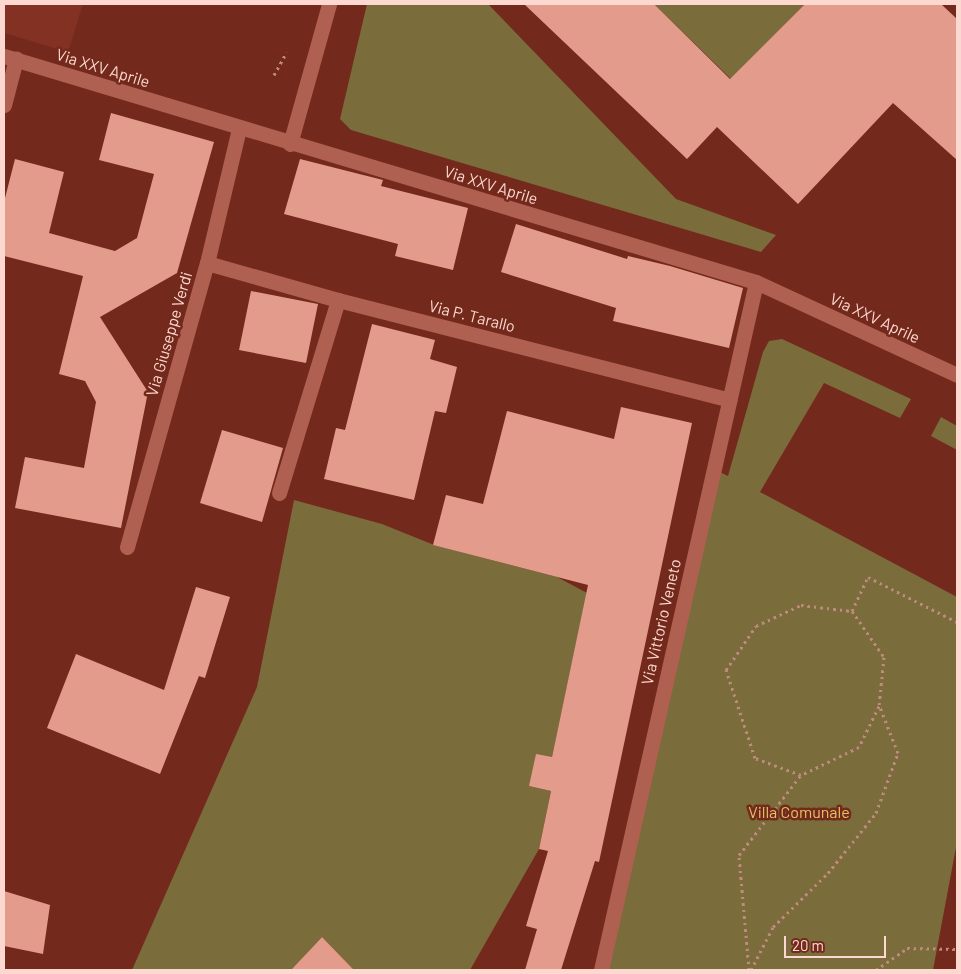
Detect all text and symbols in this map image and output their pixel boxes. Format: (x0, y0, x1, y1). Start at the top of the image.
street label: Via XXV Aprile (54, 45, 152, 91)
street label: Via XXV Aprile (442, 162, 540, 208)
street label: Via Giuseppe Verdi (142, 270, 196, 398)
street label: Via XXV Aprile (827, 289, 923, 347)
street label: Via P. Tarallo (427, 296, 517, 336)
street label: Via Vittorio Veneto (637, 557, 685, 687)
park label: Villa Comunale (748, 802, 850, 822)
scale bar (786, 926, 888, 958)
text: 20 m (792, 936, 824, 954)

